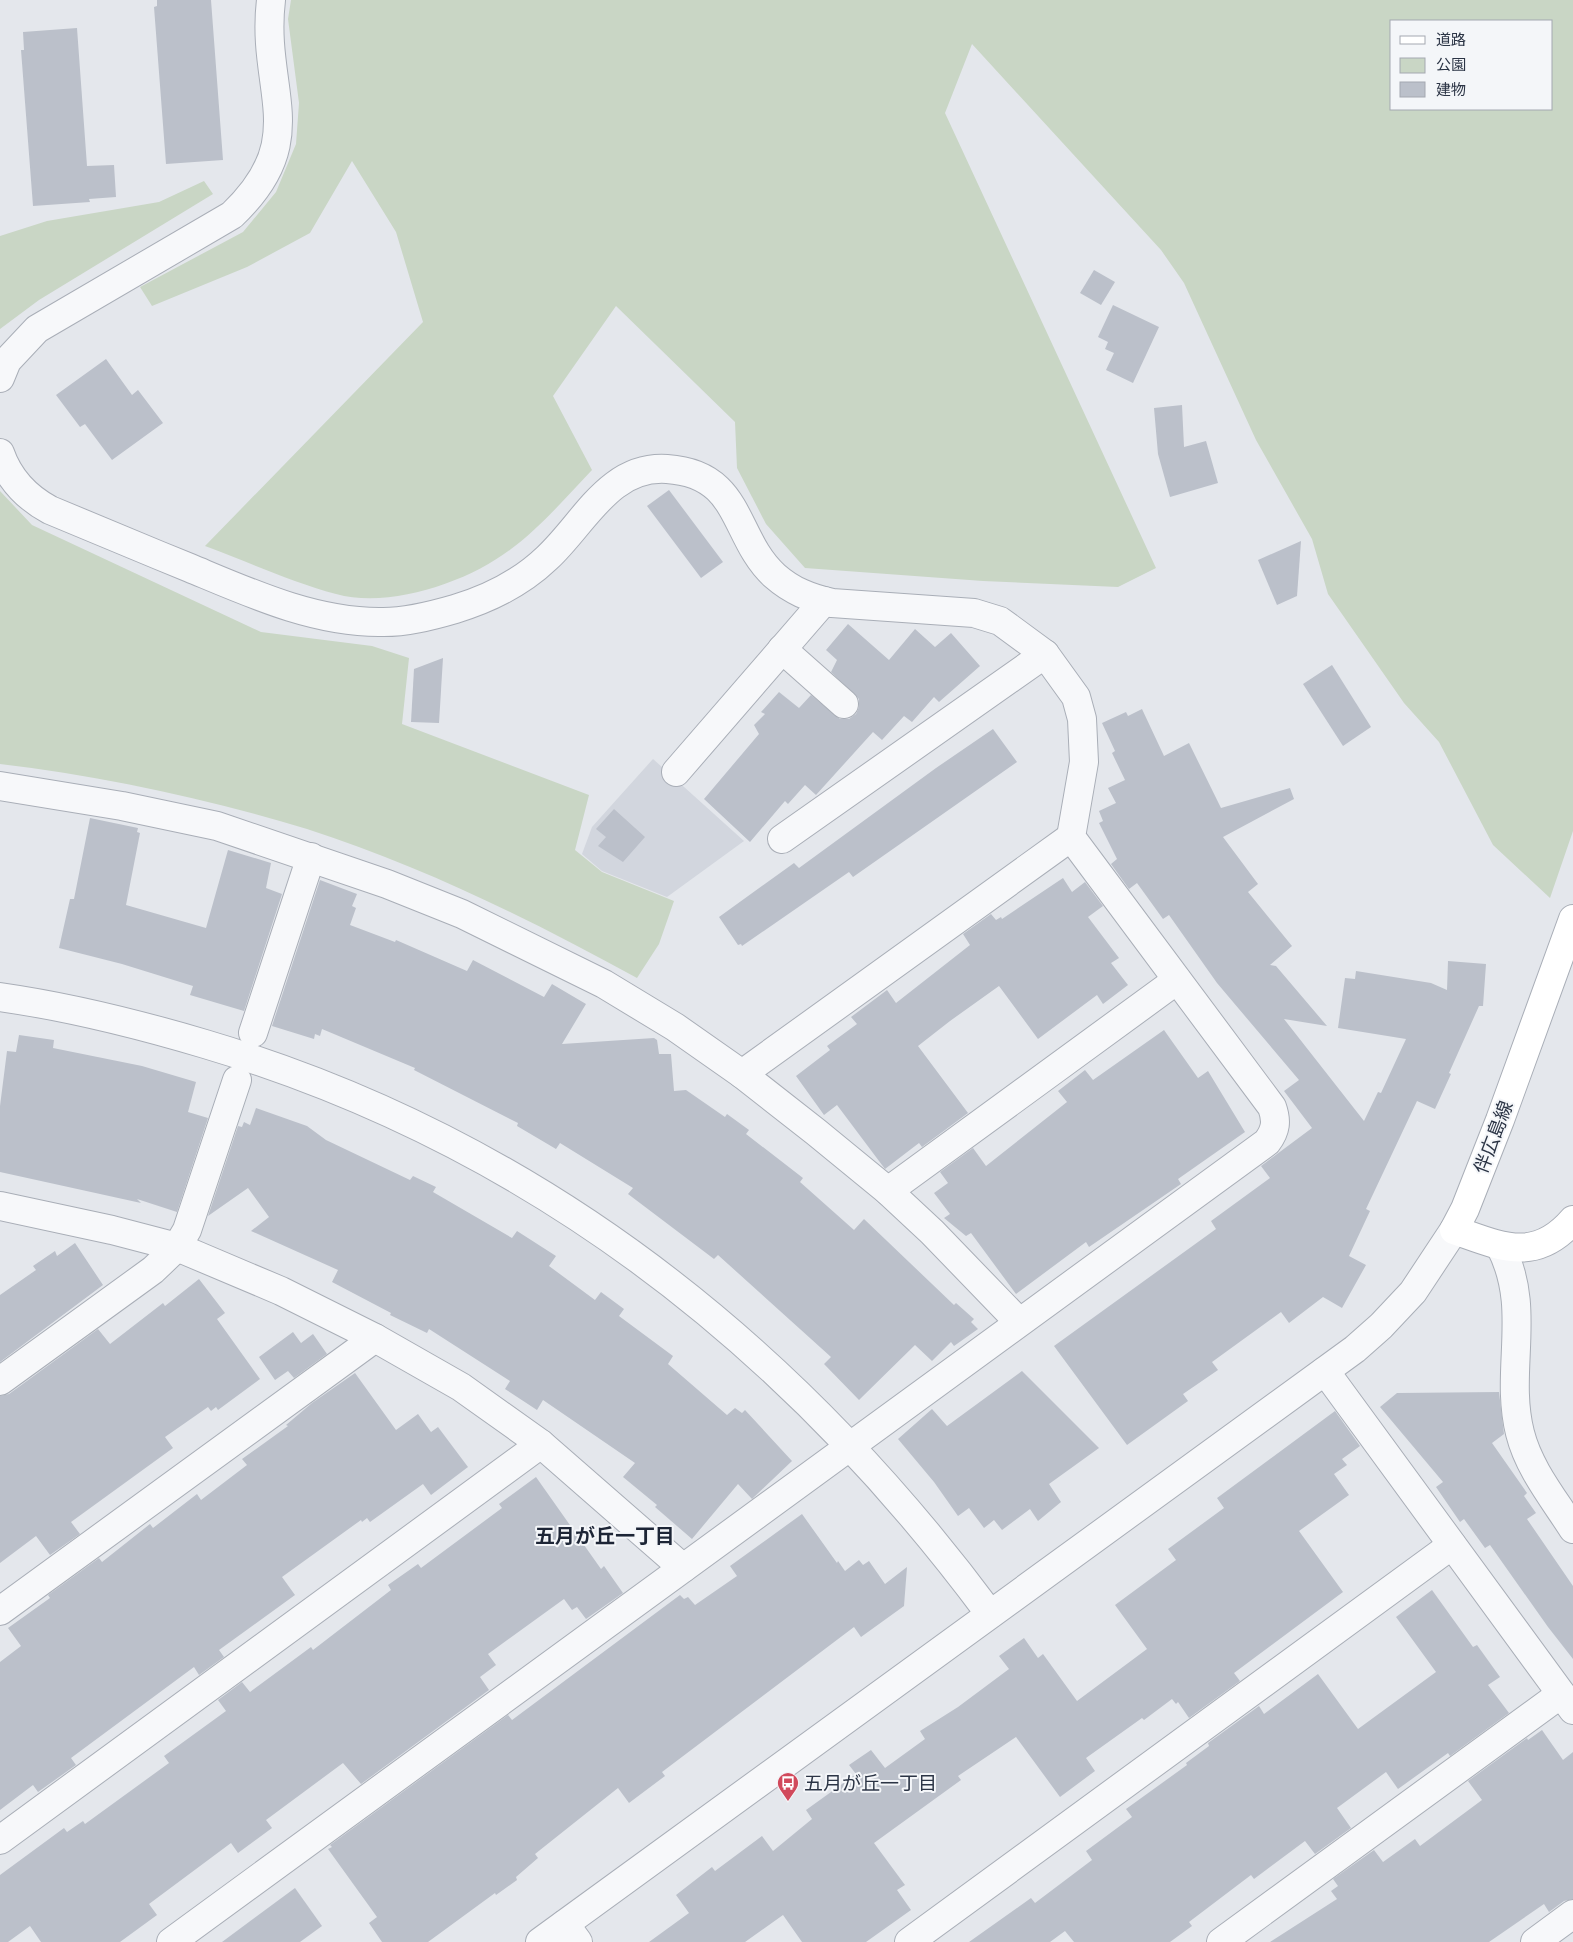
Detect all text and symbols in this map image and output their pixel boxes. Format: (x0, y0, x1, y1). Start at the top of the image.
legend (1390, 20, 1553, 110)
text: 道路 (1436, 31, 1466, 49)
text: 公園 (1436, 56, 1466, 74)
text: 建物 (1436, 81, 1466, 99)
street label: 伴広島線 (1470, 1098, 1518, 1177)
district label: 五月が丘一丁目 (535, 1525, 675, 1548)
bus stop icon: 五月が丘一丁目 (776, 1771, 800, 1802)
place label: 五月が丘一丁目 (804, 1773, 937, 1795)

